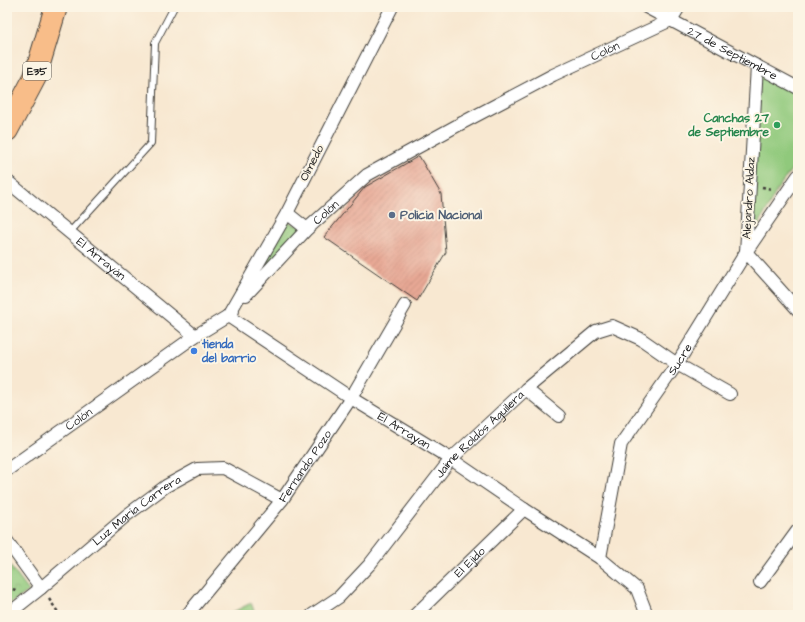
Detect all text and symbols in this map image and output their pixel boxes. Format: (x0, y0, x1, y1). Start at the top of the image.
street label: 27 de Septiembre (684, 22, 781, 84)
street label: Colón (588, 37, 622, 65)
road number: E35 (23, 62, 51, 80)
place label: Canchas 27 de Septiembre (687, 110, 770, 142)
marker: Canchas 27 de Septiembre (772, 120, 782, 130)
street label: Olmedo (296, 142, 328, 184)
street label: Alejandro Aldaz (738, 156, 760, 240)
street label: Colón (309, 196, 342, 229)
place label: Policia Nacional (400, 207, 482, 224)
marker: Policia Nacional (387, 210, 397, 220)
street label: El Arrayán (73, 233, 130, 284)
place label: tienda del barrio (201, 336, 256, 367)
street label: Sucre (663, 340, 696, 379)
marker: tienda del barrio (189, 346, 199, 356)
street label: Jaime Roldós Aguilera (431, 387, 528, 481)
street label: Colón (62, 403, 96, 435)
street label: El Arrayan (374, 408, 434, 453)
street label: Fernando Pozo (274, 426, 336, 506)
street label: Luz María Carrera (89, 471, 184, 549)
street label: El Ejido (450, 543, 489, 581)

